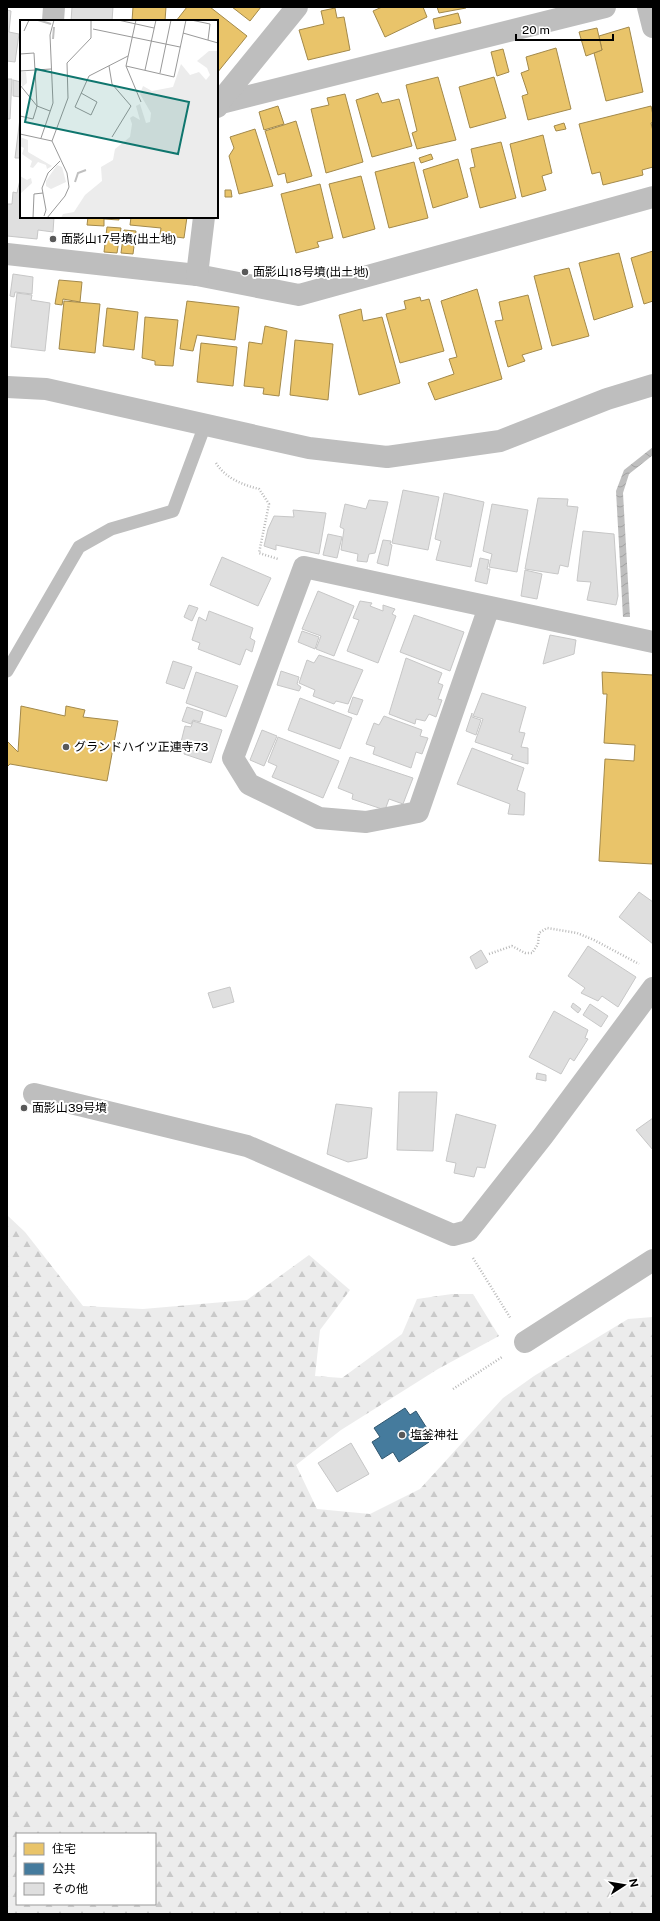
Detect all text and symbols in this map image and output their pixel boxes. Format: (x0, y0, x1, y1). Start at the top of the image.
scale bar (516, 16, 613, 42)
inset map (20, 20, 218, 218)
text: 20 m (522, 23, 550, 37)
place label: 面影山17号墳(出土地) (61, 232, 176, 246)
marker: 面影山17号墳(出土地) (48, 234, 58, 244)
place label: 面影山18号墳(出土地) (253, 265, 369, 279)
marker: 面影山18号墳(出土地) (240, 267, 250, 277)
place label: グランドハイツ正連寺73 (74, 740, 208, 754)
marker: グランドハイツ正連寺73 (61, 742, 71, 752)
place label: 面影山39号墳 (32, 1101, 107, 1115)
marker: 面影山39号墳 (19, 1103, 29, 1113)
place label: 塩釜神社 (410, 1428, 458, 1442)
marker: 塩釜神社 (397, 1430, 407, 1440)
legend (16, 1833, 156, 1905)
text: 住宅 (52, 1842, 76, 1856)
text: 公共 (52, 1862, 76, 1876)
north arrow (604, 1865, 644, 1905)
text: N (627, 1877, 641, 1888)
text: その他 (52, 1882, 88, 1896)

